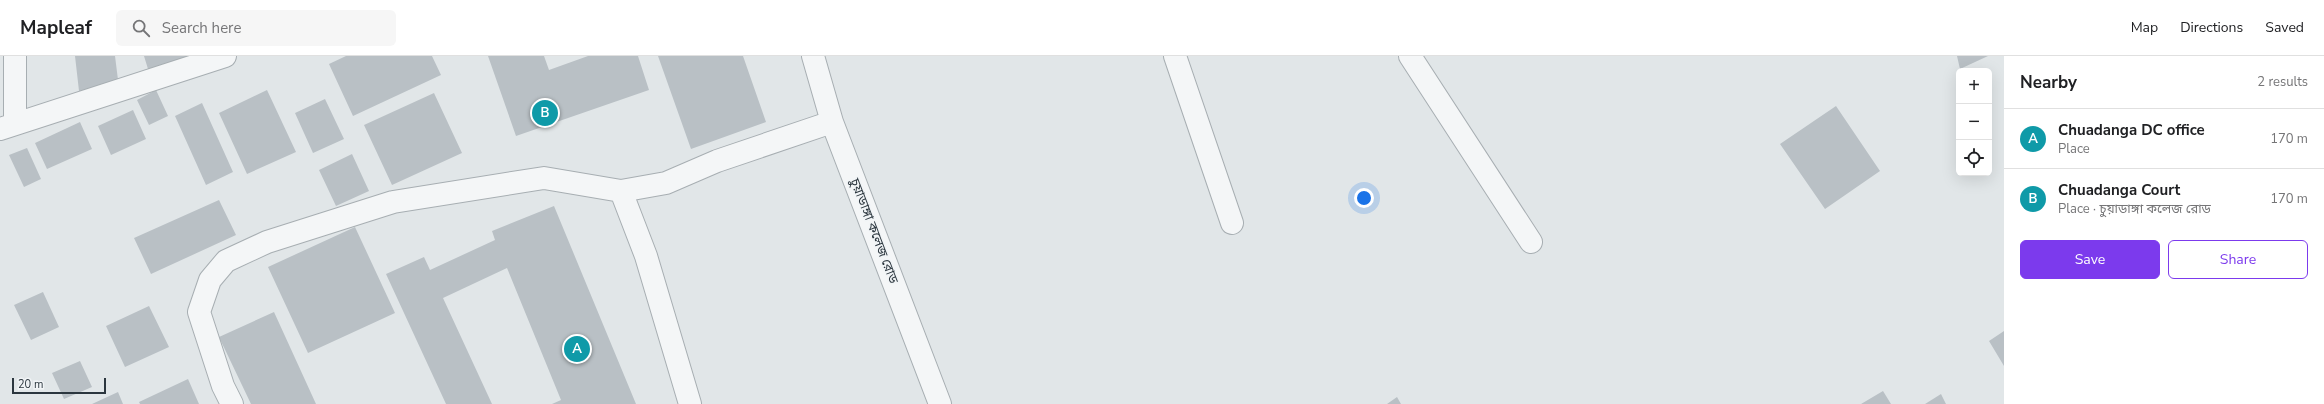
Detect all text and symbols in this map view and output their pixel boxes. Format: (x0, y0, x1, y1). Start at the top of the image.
search box (116, 10, 396, 46)
text: Mapleaf (20, 15, 92, 41)
icon: search (130, 17, 152, 39)
text: Search here (162, 18, 241, 38)
text: Map (2131, 18, 2158, 37)
text: Directions (2180, 18, 2243, 37)
text: Saved (2265, 18, 2304, 37)
map controls (1956, 68, 1992, 176)
button: + (1956, 68, 1992, 104)
text: Nearby (2020, 71, 2077, 94)
text: 2 results (2257, 73, 2308, 91)
pin: B (532, 98, 558, 128)
button: − (1956, 104, 1992, 140)
text: Chuadanga DC office (2058, 120, 2205, 140)
text: A (2028, 130, 2038, 148)
text: 170 m (2270, 130, 2308, 148)
button: locate (1956, 140, 1992, 176)
text: Place (2058, 140, 2090, 158)
street label: চুয়াডাঙ্গা কলেজ রোড (845, 175, 903, 287)
text: Chuadanga Court (2058, 180, 2180, 200)
your location (1354, 188, 1374, 208)
text: B (2029, 190, 2037, 208)
text: 170 m (2270, 190, 2308, 208)
text: Place · চুয়াডাঙ্গা কলেজ রোড (2058, 200, 2211, 218)
button: Save (2020, 240, 2160, 279)
button: Share (2168, 240, 2308, 279)
pin: A (564, 334, 590, 364)
scale bar (12, 376, 106, 395)
text: 20 m (18, 377, 43, 392)

